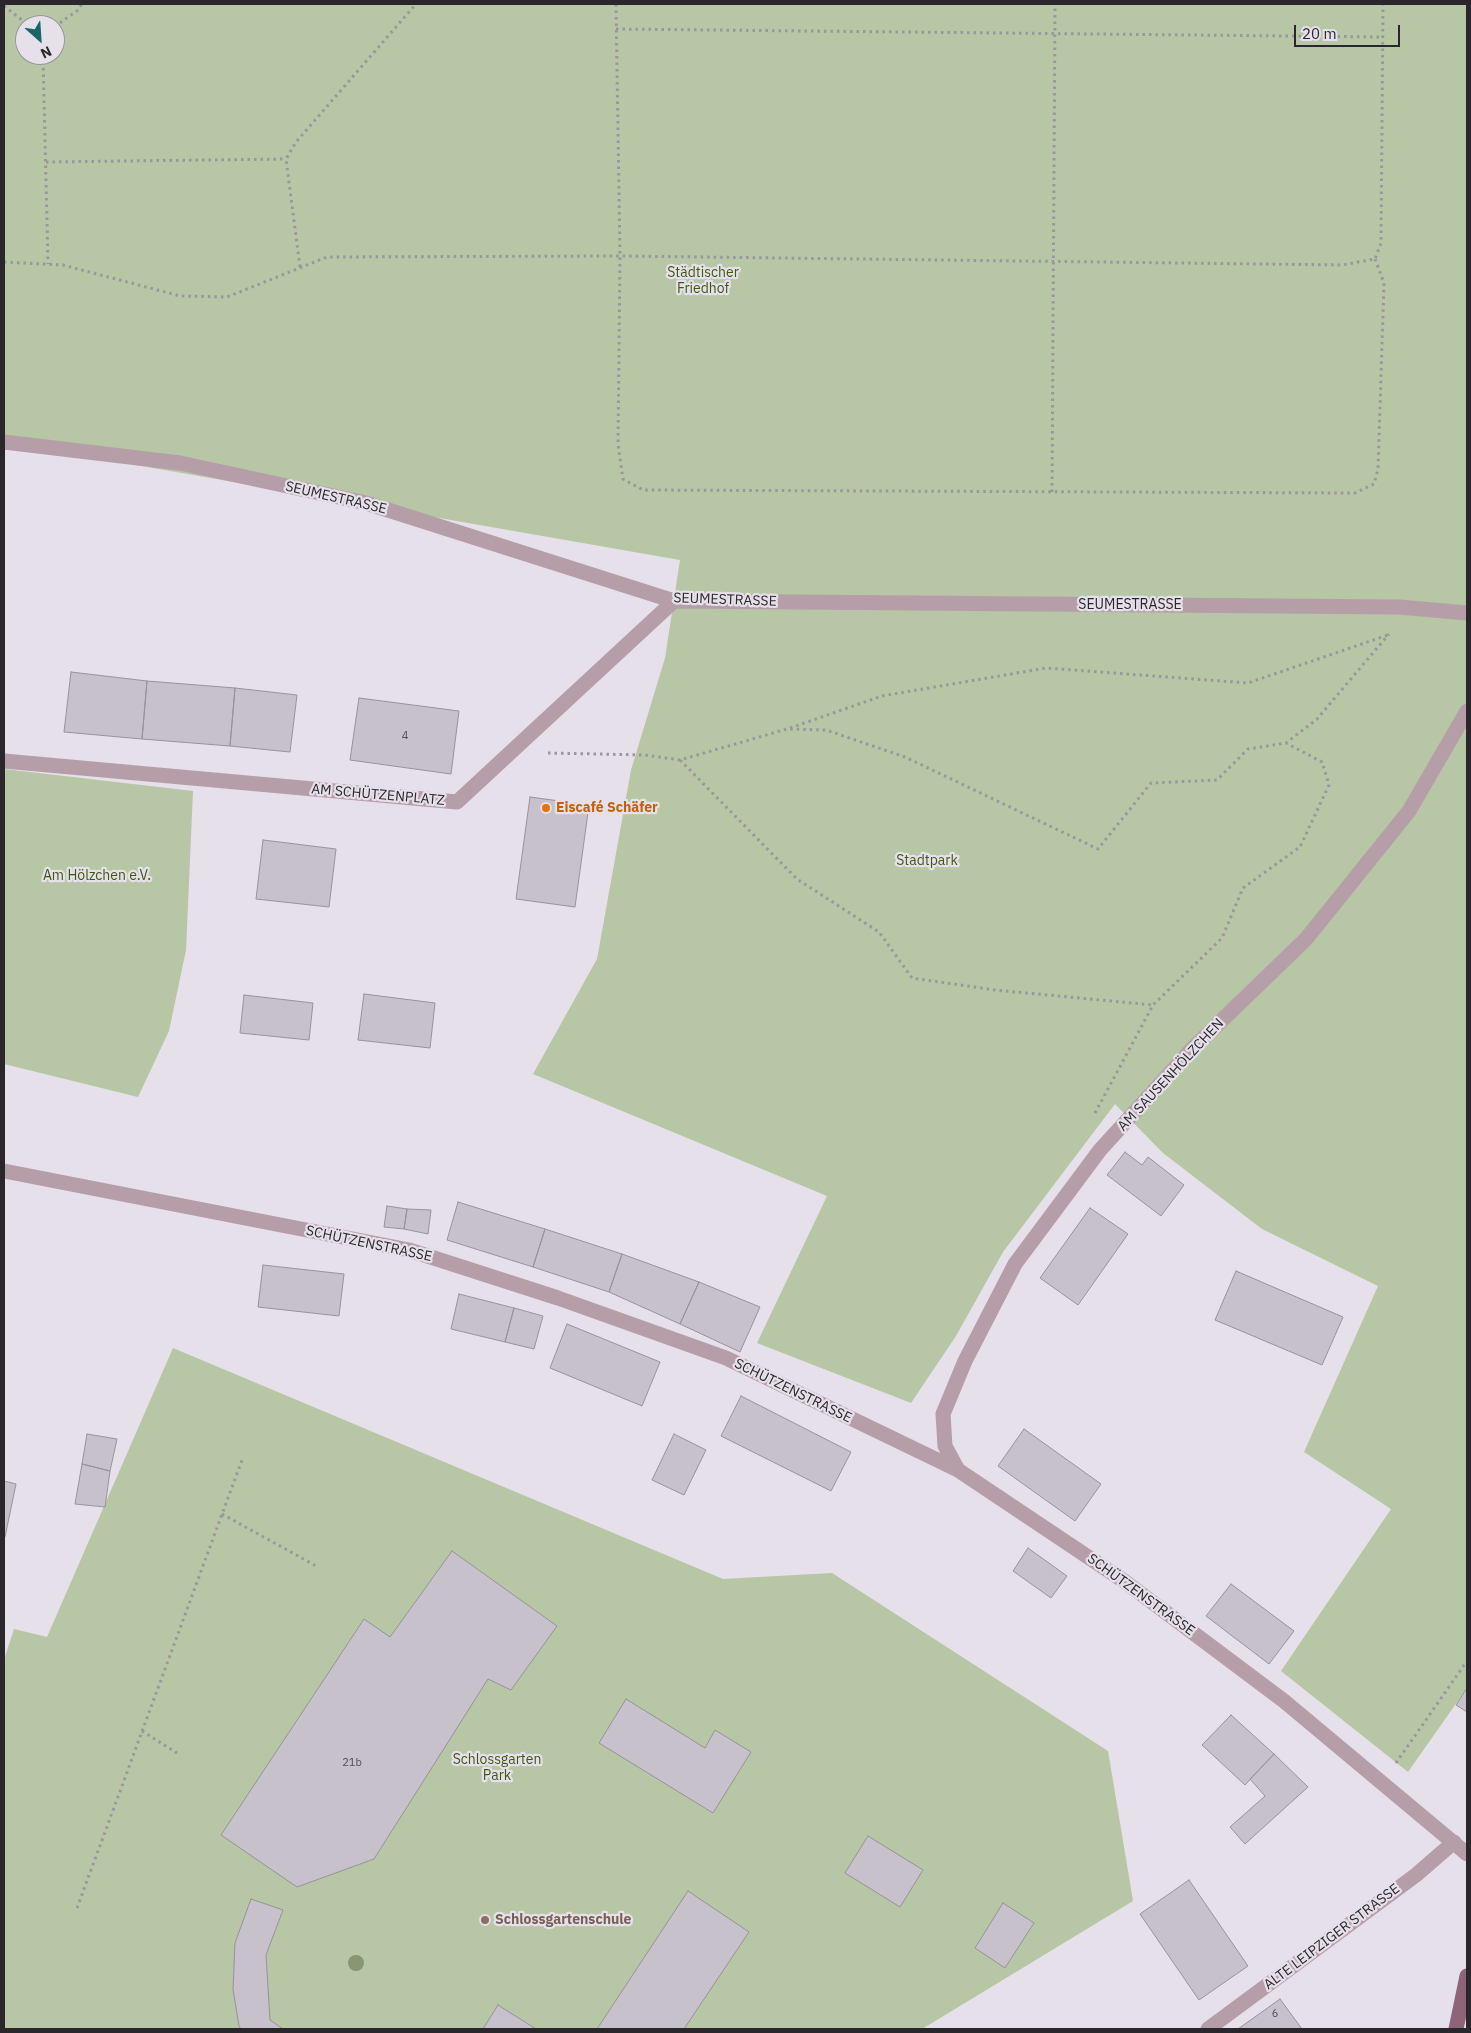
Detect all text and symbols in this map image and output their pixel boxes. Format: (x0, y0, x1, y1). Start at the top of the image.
north arrow (15, 15, 65, 65)
scale bar (1296, 15, 1402, 47)
text: 20 m (1302, 24, 1337, 43)
text: N (38, 42, 55, 63)
park label: Städtischer Friedhof (667, 265, 739, 298)
street label: SEUMESTRASSE (284, 478, 388, 518)
street label: SEUMESTRASSE (673, 590, 777, 610)
street label: SEUMESTRASSE (1078, 597, 1182, 613)
house number: 4 (402, 729, 408, 743)
street label: AM SCHÜTZENPLATZ (311, 781, 445, 809)
place label: Eiscafé Schäfer (556, 800, 658, 816)
marker: Eiscafé Schäfer (540, 802, 552, 814)
park label: Stadtpark (896, 853, 958, 869)
park label: Am Hölzchen e.V. (43, 868, 151, 884)
street label: AM SAUSENHÖLZCHEN (1115, 1015, 1227, 1135)
street label: SCHÜTZENSTRASSE (304, 1222, 434, 1266)
street label: SCHÜTZENSTRASSE (732, 1355, 854, 1427)
street label: SCHÜTZENSTRASSE (1084, 1550, 1198, 1640)
park label: Schlossgarten Park (453, 1752, 541, 1784)
house number: 21b (342, 1756, 362, 1770)
street label: ALTE LEIPZIGER STRASSE (1261, 1881, 1403, 1993)
place label: Schlossgartenschule (495, 1912, 631, 1928)
marker: Schlossgartenschule (479, 1914, 491, 1926)
house number: 6 (1272, 2007, 1278, 2021)

